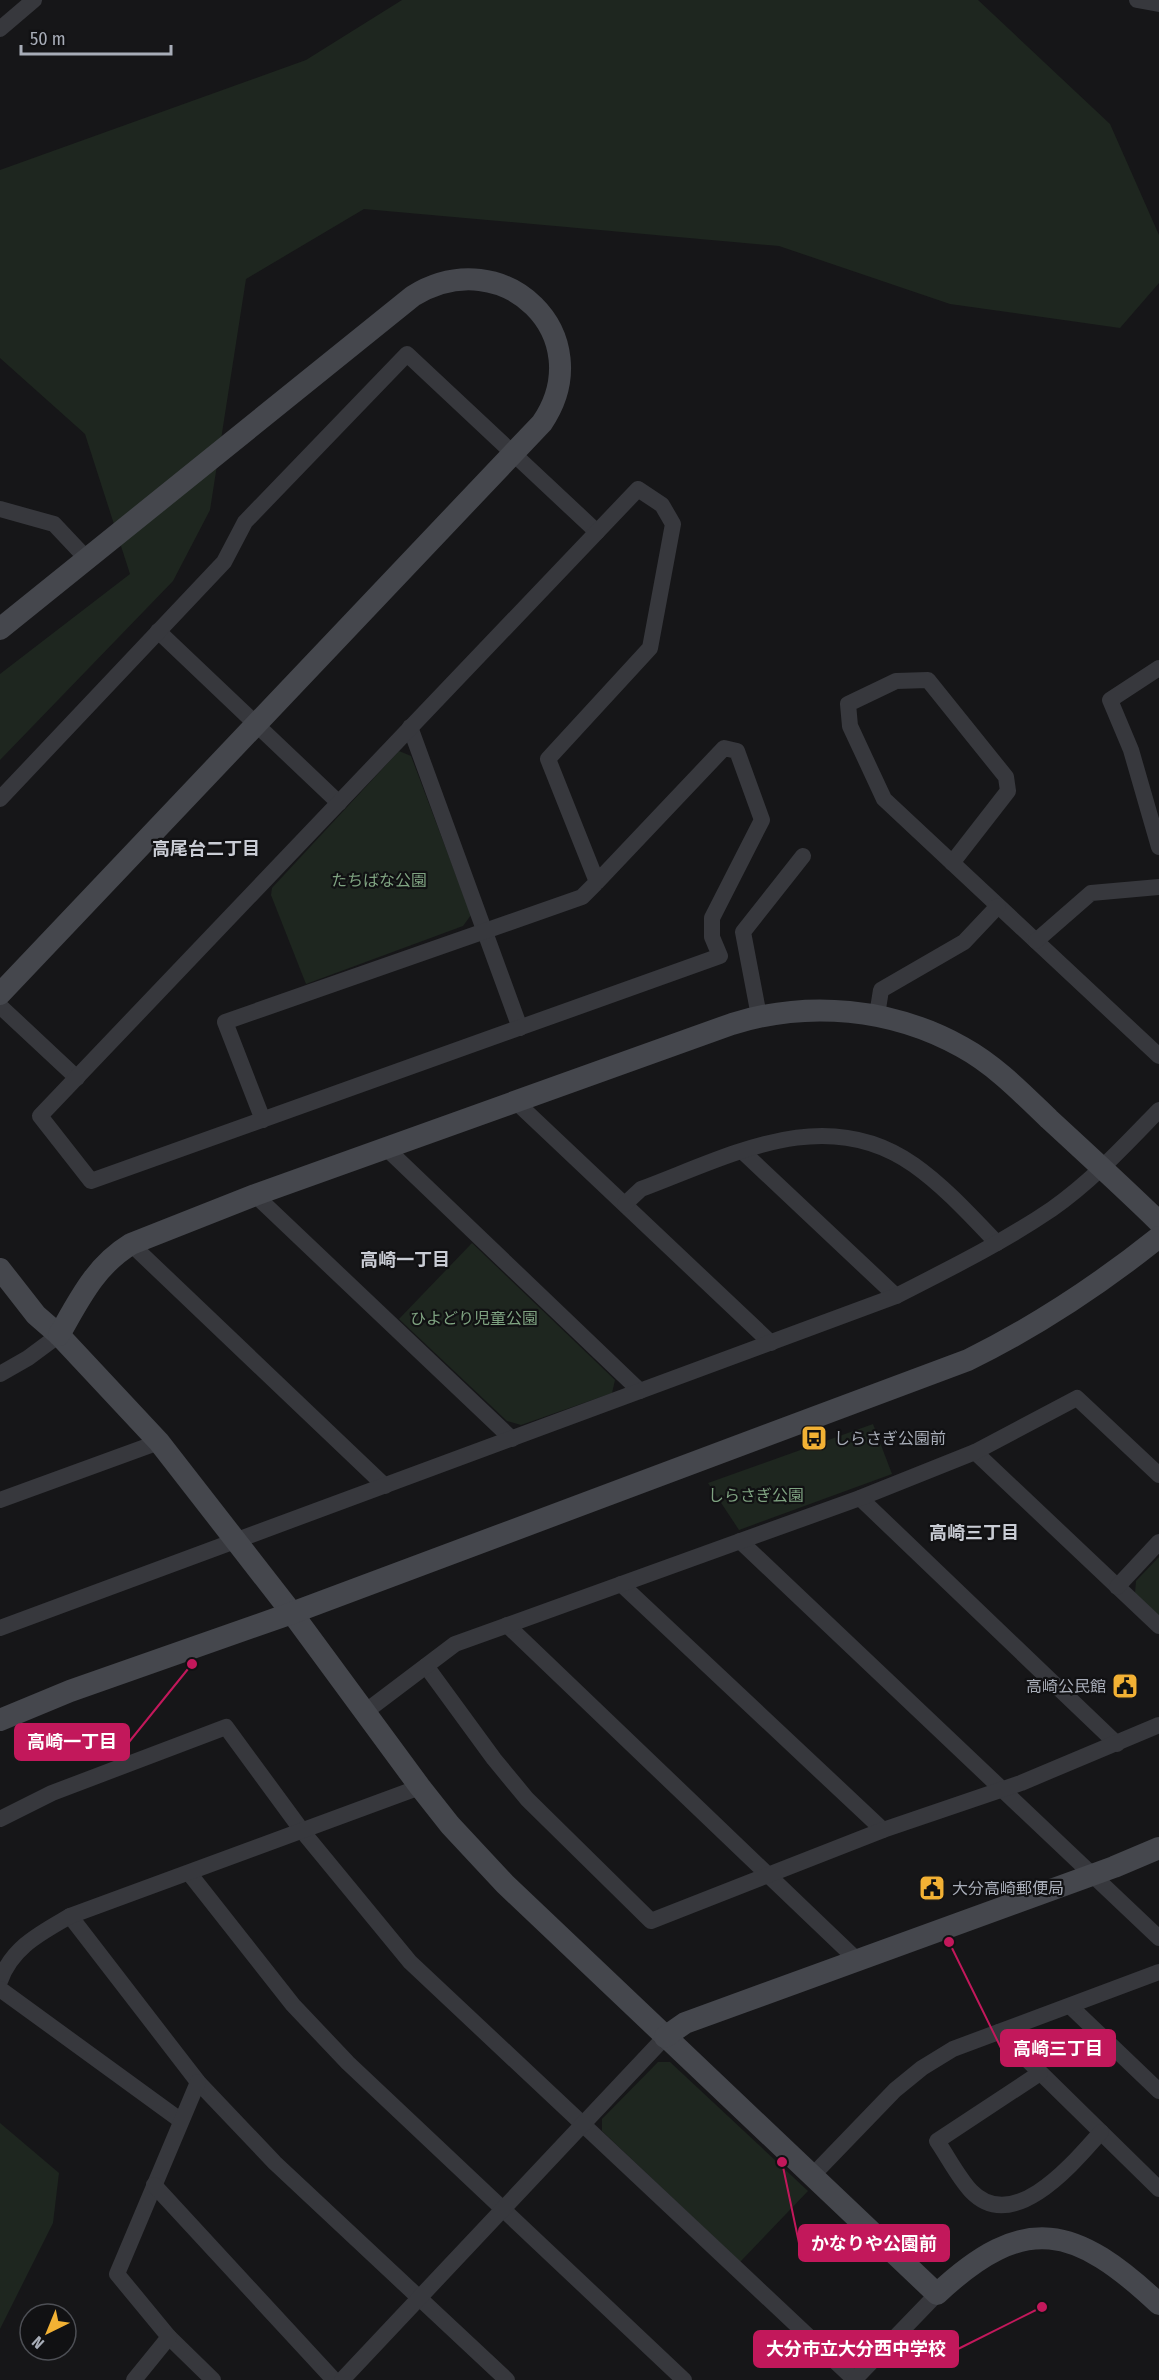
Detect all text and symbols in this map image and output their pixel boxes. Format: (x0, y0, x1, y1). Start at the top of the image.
scale bar (21, 18, 171, 56)
text: 50 m (30, 28, 66, 50)
district label: 高尾台二丁目 (152, 838, 260, 860)
park label: たちばな公園 (331, 871, 427, 890)
district label: 高崎一丁目 (360, 1249, 450, 1271)
park label: ひよどり児童公園 (410, 1309, 538, 1328)
bus stop icon: しらさぎ公園前 (799, 1423, 829, 1453)
place label: しらさぎ公園前 (834, 1429, 946, 1448)
park label: しらさぎ公園 (708, 1486, 804, 1505)
district label: 高崎三丁目 (929, 1522, 1019, 1544)
public building icon: 高崎公民館 (1110, 1671, 1140, 1701)
place label: 高崎公民館 (1026, 1677, 1106, 1696)
callout: 高崎一丁目 (15, 1724, 129, 1760)
text: 高崎一丁目 (27, 1731, 117, 1753)
public building icon: 大分高崎郵便局 (917, 1873, 947, 1903)
place label: 大分高崎郵便局 (952, 1879, 1064, 1898)
callout: 高崎三丁目 (1001, 2030, 1115, 2066)
text: 高崎三丁目 (1013, 2038, 1103, 2060)
callout: かなりや公園前 (799, 2225, 949, 2261)
text: かなりや公園前 (811, 2233, 937, 2255)
north arrow (18, 2302, 78, 2362)
callout: 大分市立大分西中学校 (754, 2331, 958, 2367)
text: N (28, 2332, 48, 2353)
text: 大分市立大分西中学校 (766, 2338, 946, 2360)

